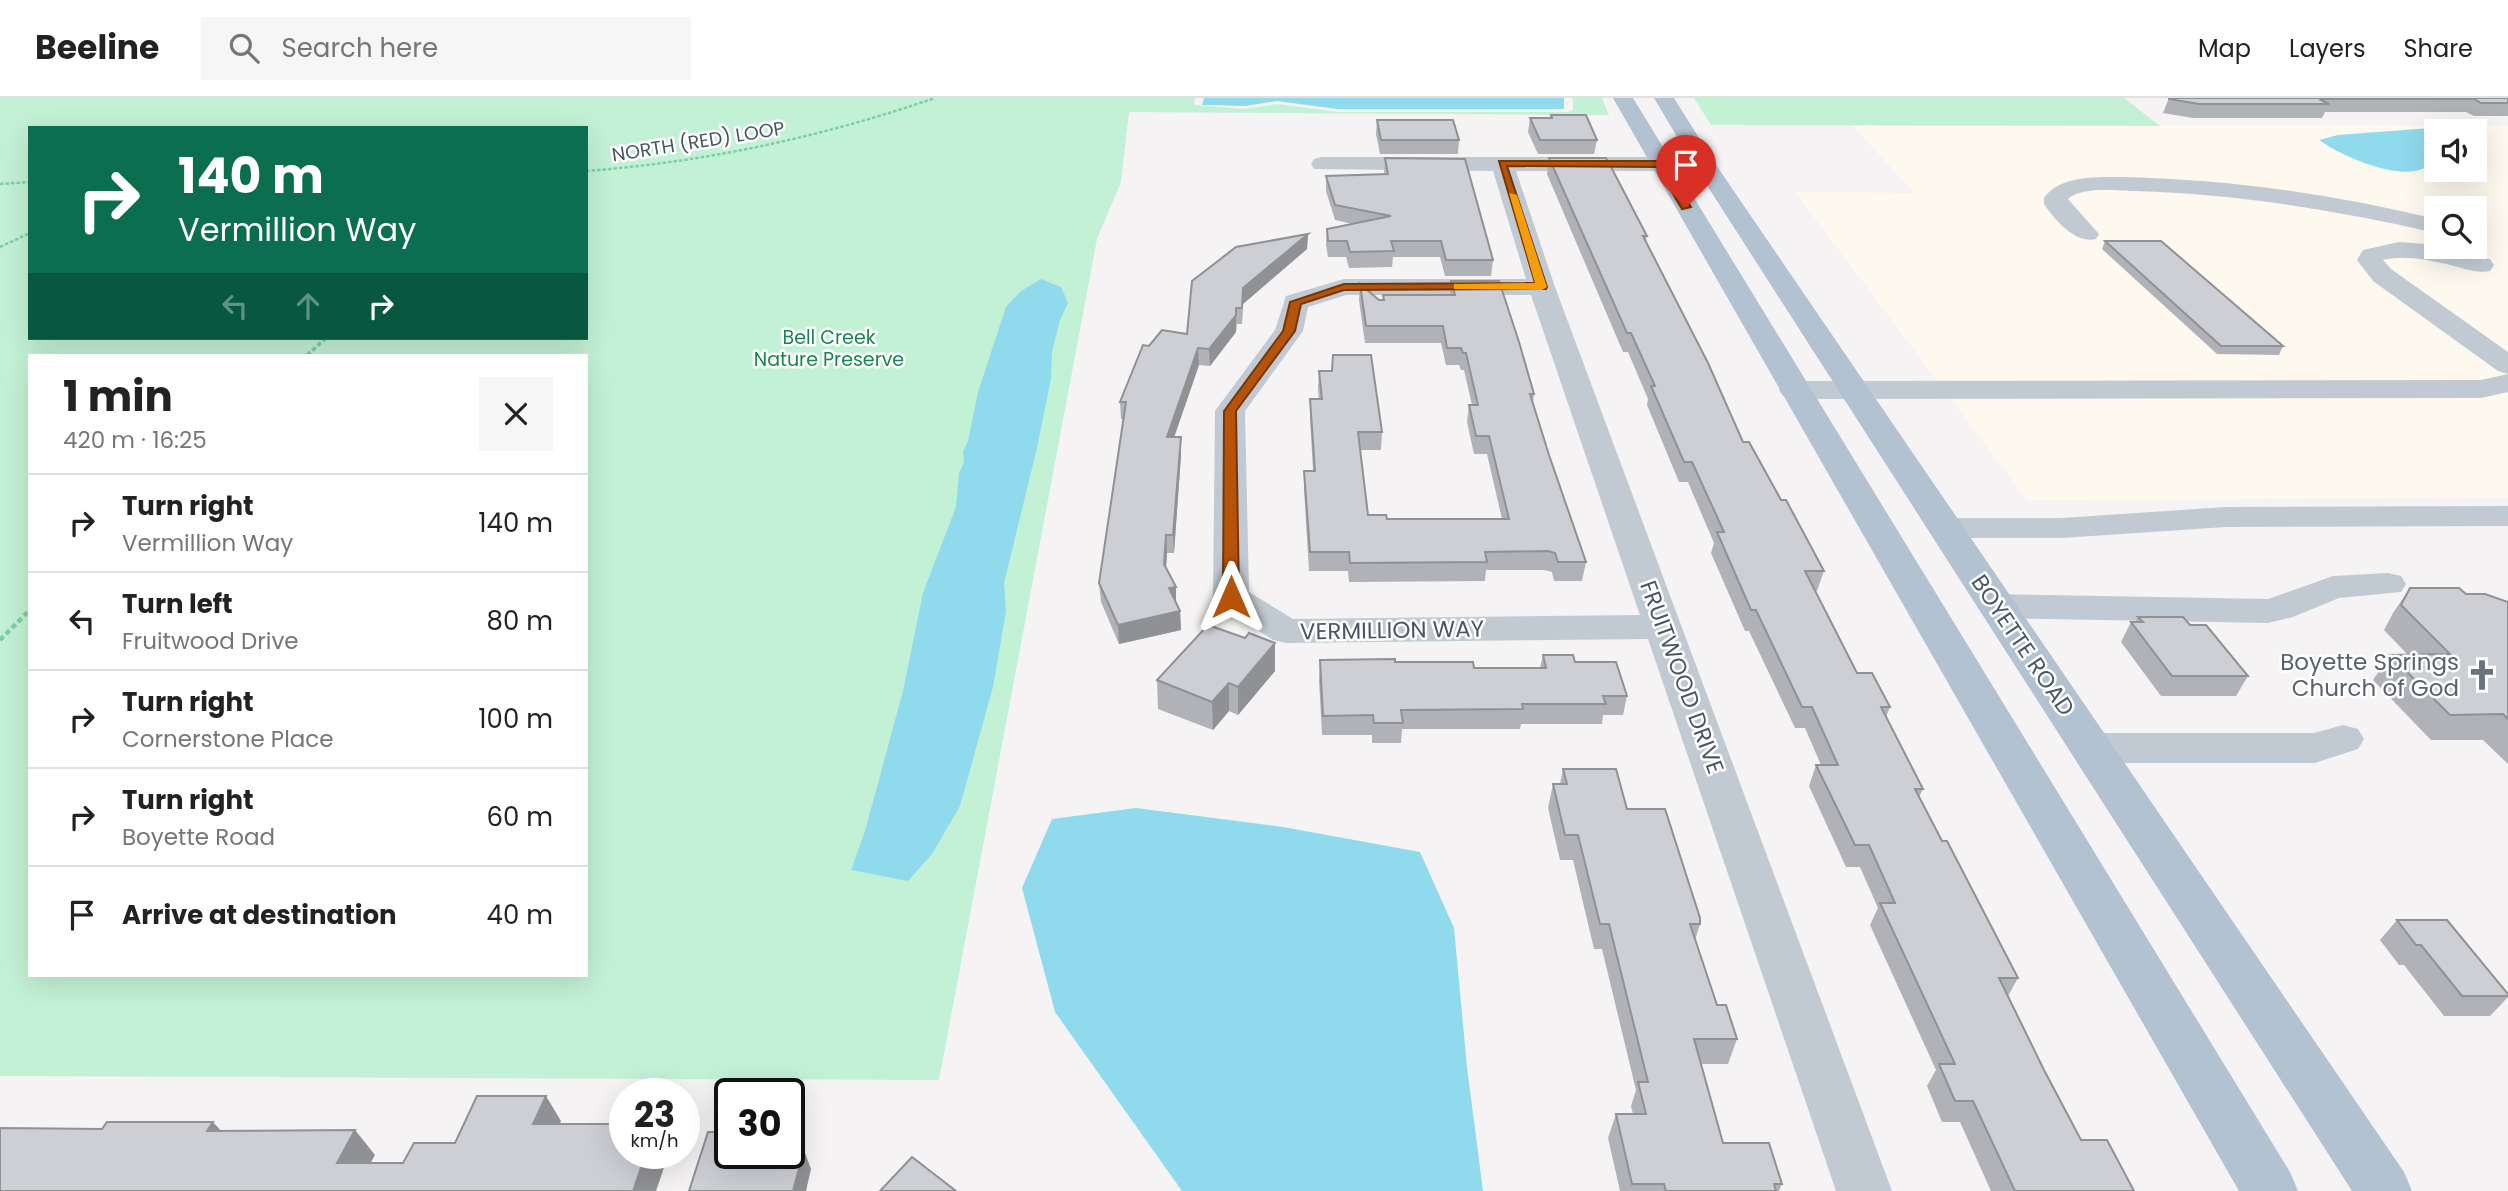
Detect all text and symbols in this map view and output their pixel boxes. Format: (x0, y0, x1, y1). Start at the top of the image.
search box (201, 17, 691, 80)
text: Beeline (35, 24, 159, 71)
icon: search (225, 29, 263, 67)
text: Search here (281, 30, 438, 66)
text: Map (2198, 32, 2251, 65)
text: Layers (2289, 32, 2365, 65)
text: Share (2403, 32, 2473, 65)
street label: NORTH (RED) LOOP (610, 115, 786, 168)
map controls (2424, 119, 2487, 259)
button: sound (2424, 119, 2487, 182)
pin (1656, 135, 1716, 207)
text: 140 m (178, 142, 324, 210)
icon: arrive (1667, 146, 1705, 184)
icon: right (63, 154, 154, 245)
button: search (2424, 196, 2487, 259)
text: Vermillion Way (178, 207, 416, 252)
icon: left (216, 287, 254, 325)
icon: ahead (289, 287, 327, 325)
icon: right (362, 287, 400, 325)
park label: Bell Creek Nature Preserve (754, 324, 904, 373)
text: 1 min (63, 367, 173, 426)
button: close (479, 377, 553, 451)
text: 420 m · 16:25 (63, 424, 207, 456)
text: Turn right (122, 488, 254, 524)
icon: right (63, 504, 101, 542)
text: 140 m (478, 505, 553, 541)
text: Vermillion Way (122, 527, 293, 559)
position arrow (1194, 560, 1268, 634)
street label: BOYETTE ROAD (1964, 568, 2082, 722)
street label: FRUITWOOD DRIVE (1632, 576, 1732, 778)
text: Turn left (122, 586, 233, 622)
icon: left (63, 602, 101, 640)
text: 80 m (487, 603, 553, 639)
street label: VERMILLION WAY (1300, 612, 1484, 648)
text: Fruitwood Drive (122, 625, 299, 657)
place label: Boyette Springs Church of God (2280, 646, 2459, 704)
church icon: Boyette Springs Church of God (2465, 658, 2499, 692)
text: Turn right (122, 684, 254, 720)
icon: right (63, 700, 101, 738)
text: 100 m (478, 701, 553, 737)
text: Cornerstone Place (122, 723, 334, 755)
text: Turn right (122, 782, 254, 818)
icon: right (63, 798, 101, 836)
text: 60 m (486, 799, 553, 835)
text: Boyette Road (122, 821, 275, 853)
icon: arrive (63, 896, 101, 934)
text: Arrive at destination (122, 897, 397, 933)
text: 40 m (487, 897, 553, 933)
speed limit sign: 30 (714, 1078, 805, 1169)
text: 23 (634, 1090, 675, 1139)
text: km/h (631, 1128, 678, 1153)

